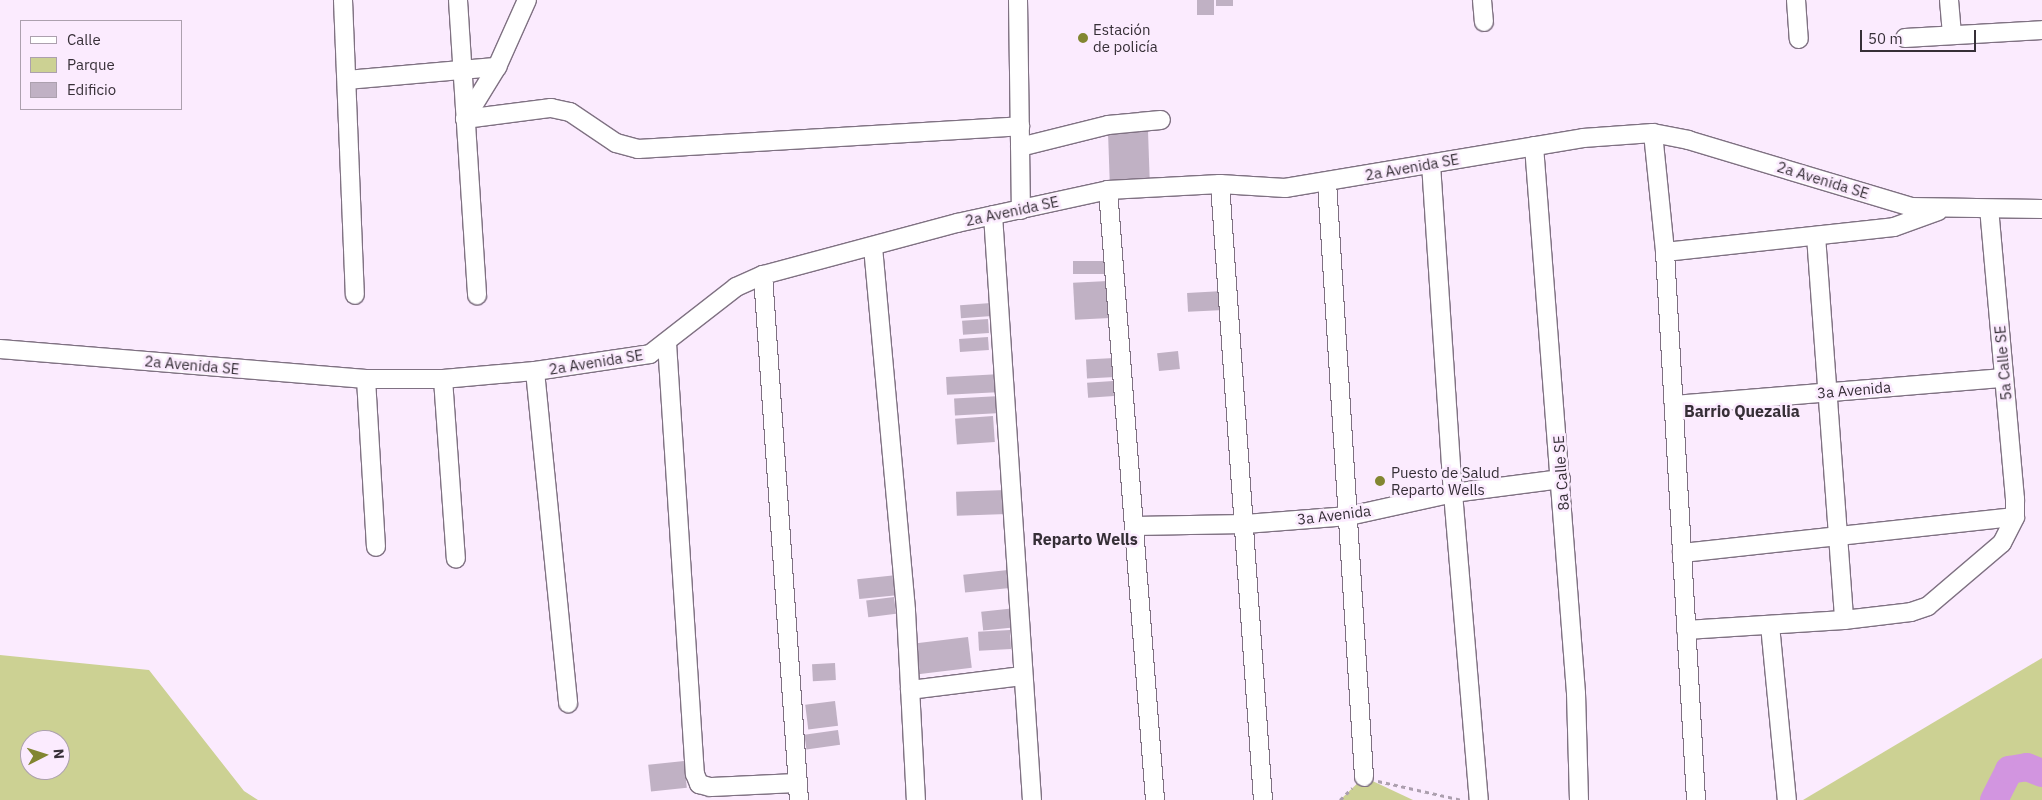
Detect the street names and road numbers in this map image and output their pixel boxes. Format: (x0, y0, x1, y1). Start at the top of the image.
street label: 2a Avenida SE (1363, 150, 1461, 184)
street label: 2a Avenida SE (1775, 157, 1871, 203)
street label: 2a Avenida SE (964, 192, 1060, 230)
street label: 5a Calle SE (1991, 325, 2015, 401)
street label: 2a Avenida SE (548, 346, 644, 378)
street label: 2a Avenida SE (144, 352, 240, 378)
street label: 3a Avenida (1816, 378, 1892, 402)
street label: 8a Calle SE (1549, 435, 1573, 511)
street label: 3a Avenida (1296, 502, 1372, 528)

